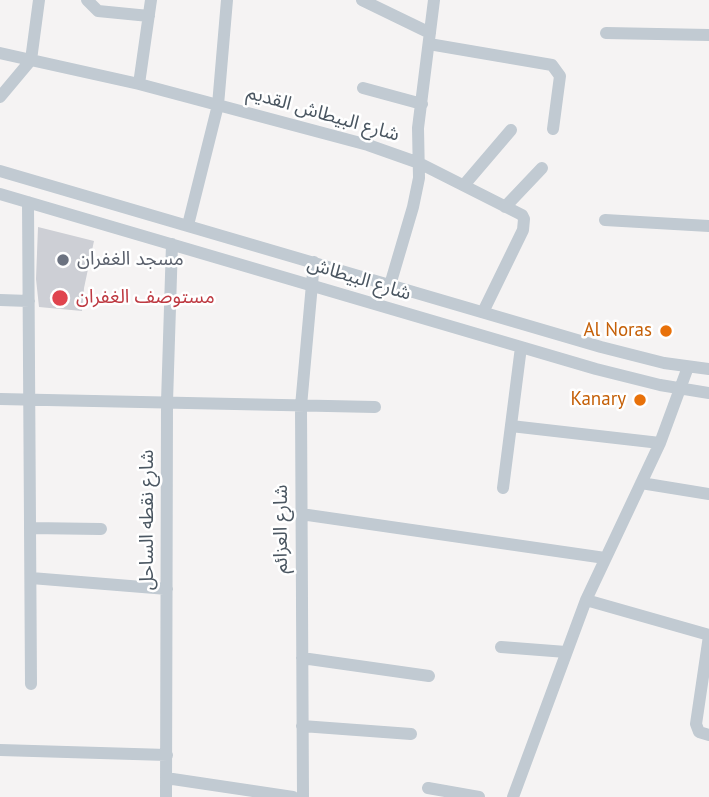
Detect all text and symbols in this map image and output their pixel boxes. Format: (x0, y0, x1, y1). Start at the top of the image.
street label: شارع البيطاش القديم (244, 81, 402, 147)
place label: مسجد الغفران (77, 249, 184, 271)
marker: مسجد الغفران (55, 252, 71, 268)
street label: شارع البيطاش (304, 252, 414, 306)
place label: مستوصف الغفران (76, 287, 215, 309)
marker: مستوصف الغفران (50, 288, 70, 308)
place label: Al Noras (583, 320, 652, 342)
marker: Al Noras (658, 323, 674, 339)
place label: Kanary (570, 389, 626, 411)
marker: Kanary (632, 392, 648, 408)
street label: شارع نقطه الساحل (137, 450, 159, 590)
street label: شارع العزائم (271, 485, 293, 573)

